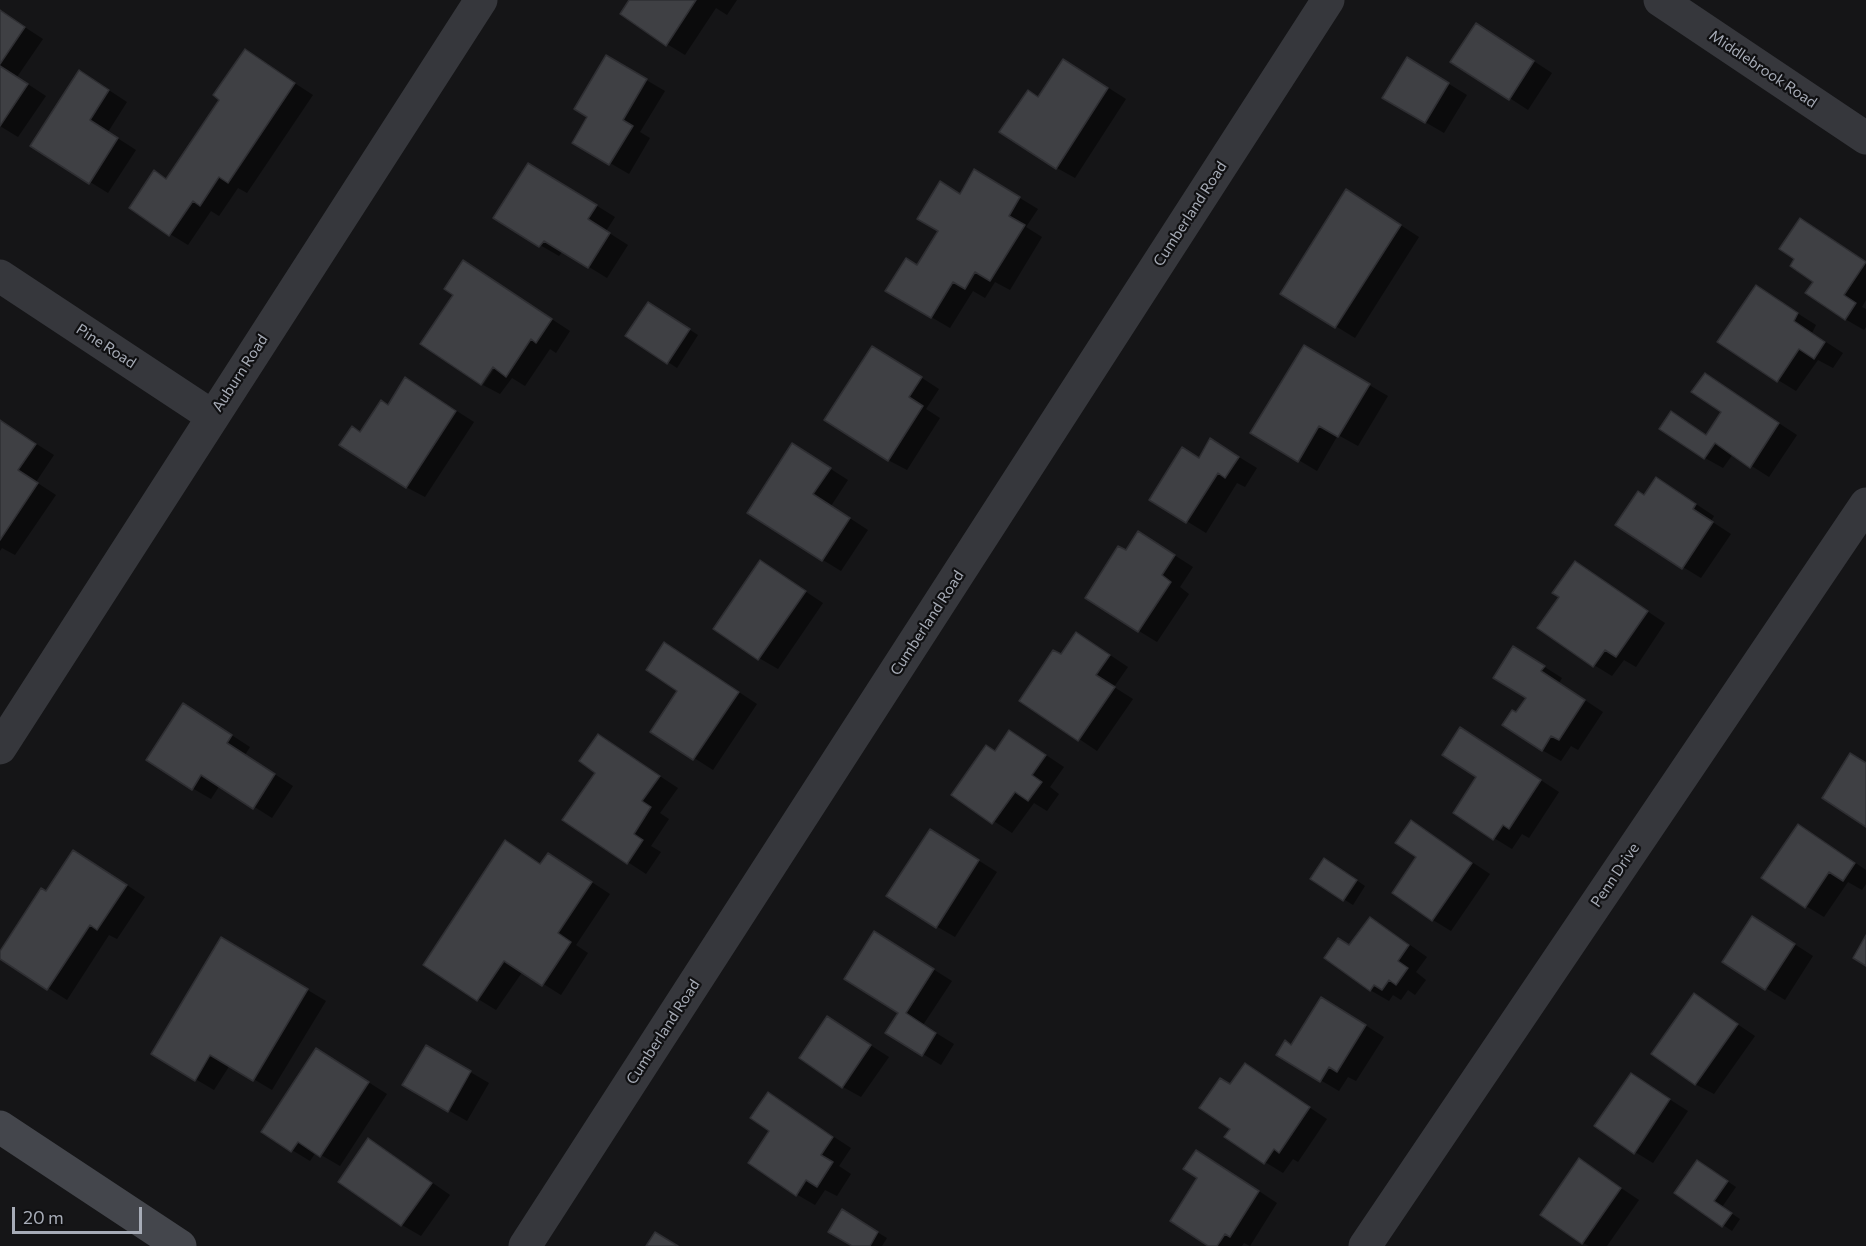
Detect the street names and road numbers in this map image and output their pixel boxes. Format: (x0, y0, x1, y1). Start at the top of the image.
street label: Middlebrook Road (1706, 26, 1820, 112)
street label: Cumberland Road (1149, 158, 1231, 270)
street label: Pine Road (73, 320, 139, 372)
street label: Auburn Road (208, 331, 272, 415)
street label: Cumberland Road (886, 567, 968, 679)
street label: Penn Drive (1587, 840, 1643, 910)
street label: Cumberland Road (622, 976, 704, 1088)

